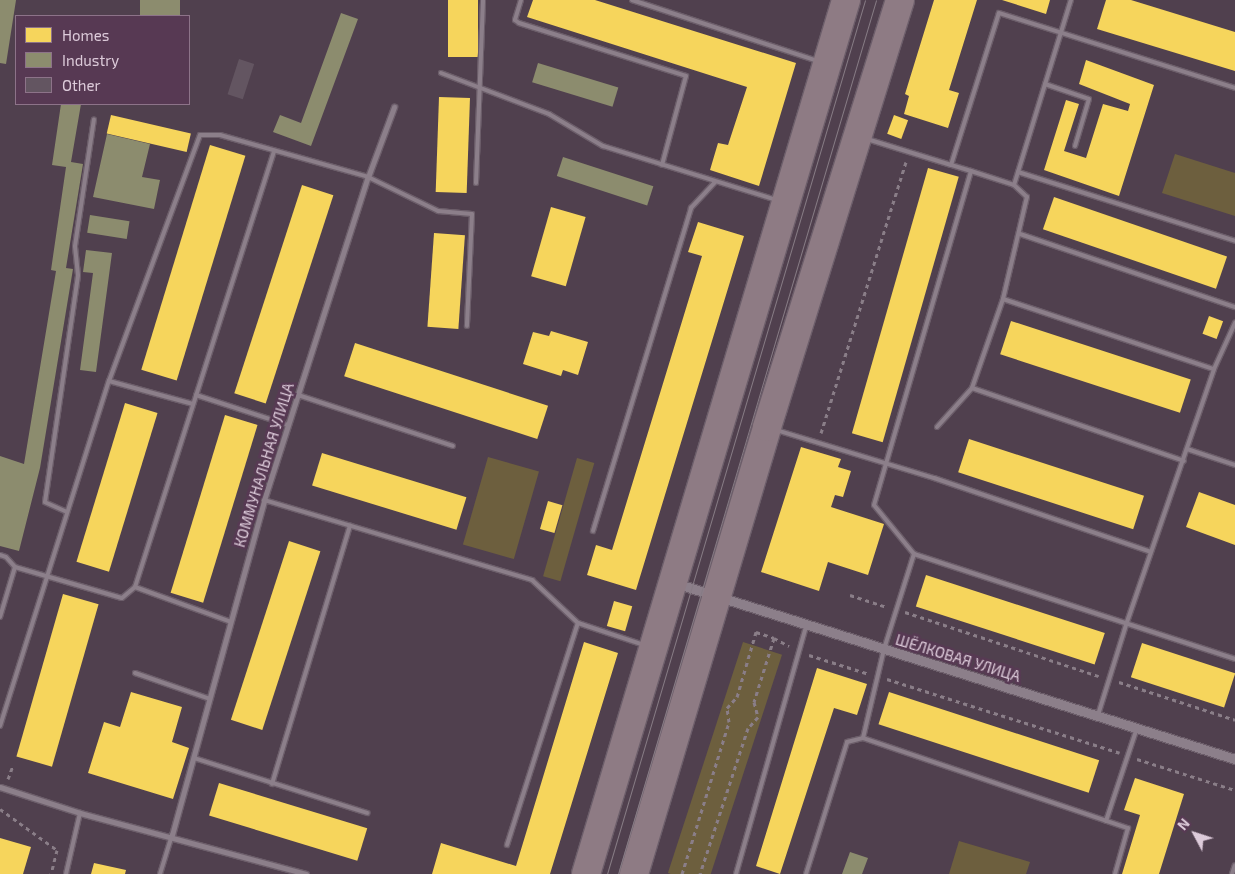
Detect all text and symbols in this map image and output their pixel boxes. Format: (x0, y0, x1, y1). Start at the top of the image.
legend (15, 15, 190, 105)
text: Homes (62, 26, 109, 44)
text: Industry (62, 51, 119, 69)
text: Other (62, 76, 101, 94)
street label: КОММУНАЛЬНАЯ УЛИЦА (230, 381, 298, 549)
street label: ШЁЛКОВАЯ УЛИЦА (893, 630, 1023, 686)
north arrow (1170, 809, 1220, 859)
text: N (1173, 815, 1193, 833)

